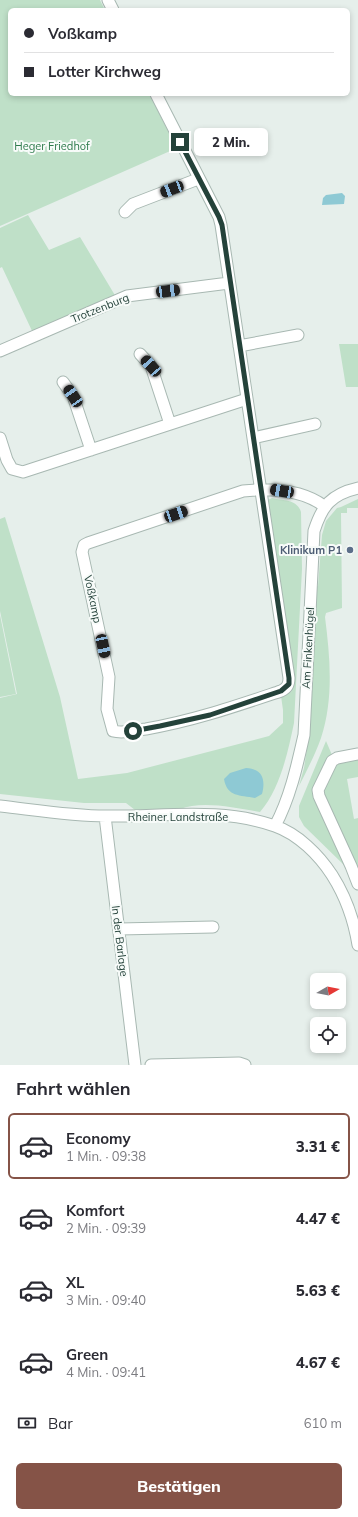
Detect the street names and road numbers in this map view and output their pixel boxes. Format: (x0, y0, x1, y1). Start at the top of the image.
street label: Trotzenburg (69, 290, 131, 326)
street label: Voßkamp (81, 574, 105, 625)
street label: Am Finkenhügel (299, 607, 317, 689)
street label: Rheiner Landstraße (128, 810, 228, 824)
street label: In der Barlage (109, 905, 131, 977)

